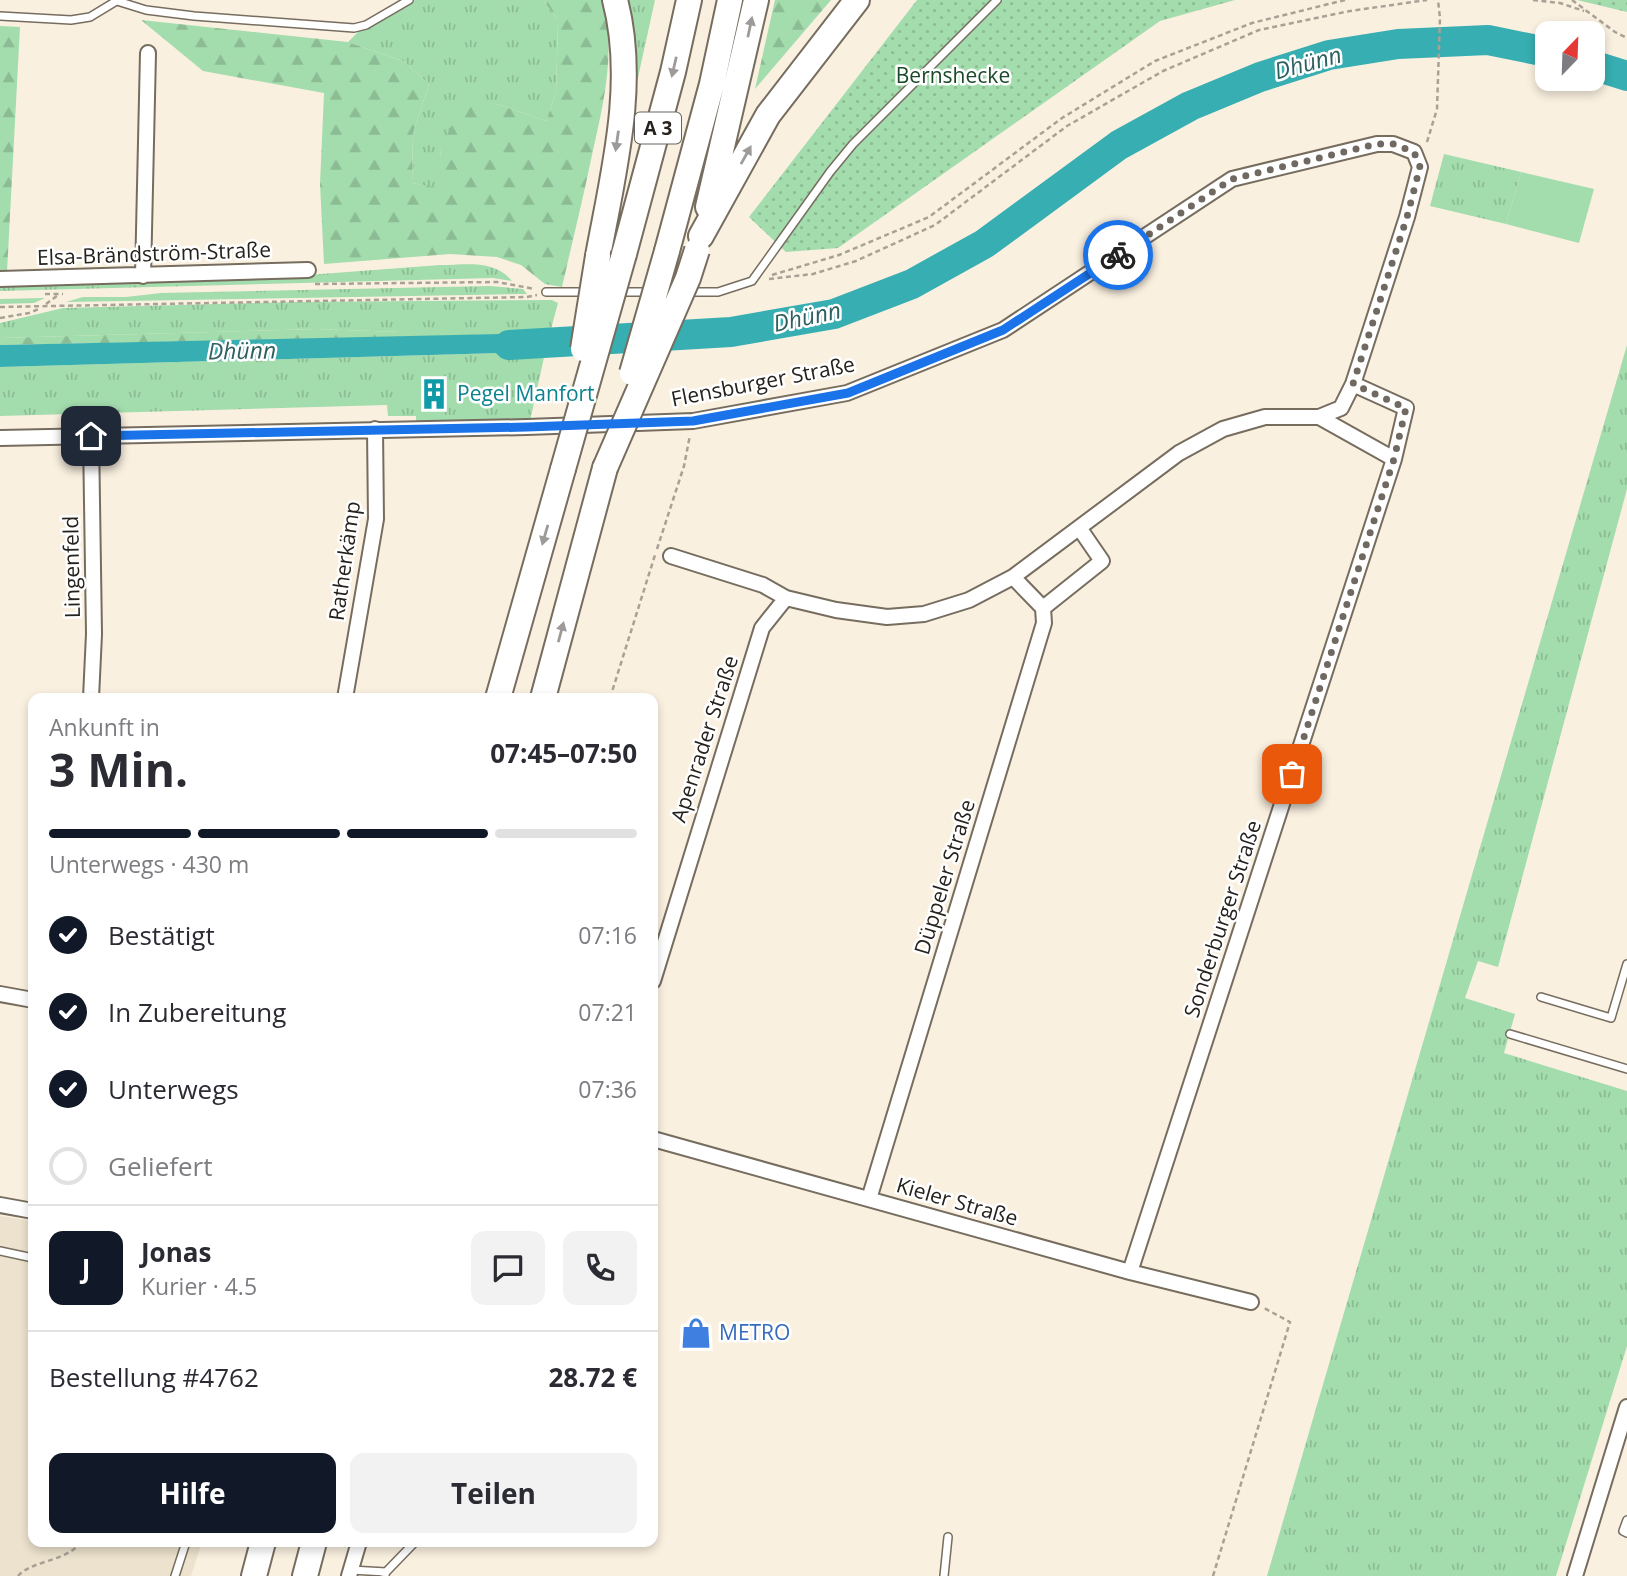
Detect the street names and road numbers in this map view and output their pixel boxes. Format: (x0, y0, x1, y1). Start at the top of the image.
road number: A 3 (635, 112, 681, 144)
street label: Elsa-Brändström-Straße (37, 235, 271, 271)
street label: Flensburger Straße (669, 349, 857, 413)
street label: Ratherkämp (322, 499, 366, 622)
street label: Lingenfeld (56, 516, 86, 618)
street label: Apenrader Straße (664, 652, 744, 826)
street label: Düppeler Straße (907, 796, 981, 958)
street label: Sonderburger Straße (1177, 816, 1267, 1021)
street label: Kieler Straße (893, 1170, 1021, 1232)

